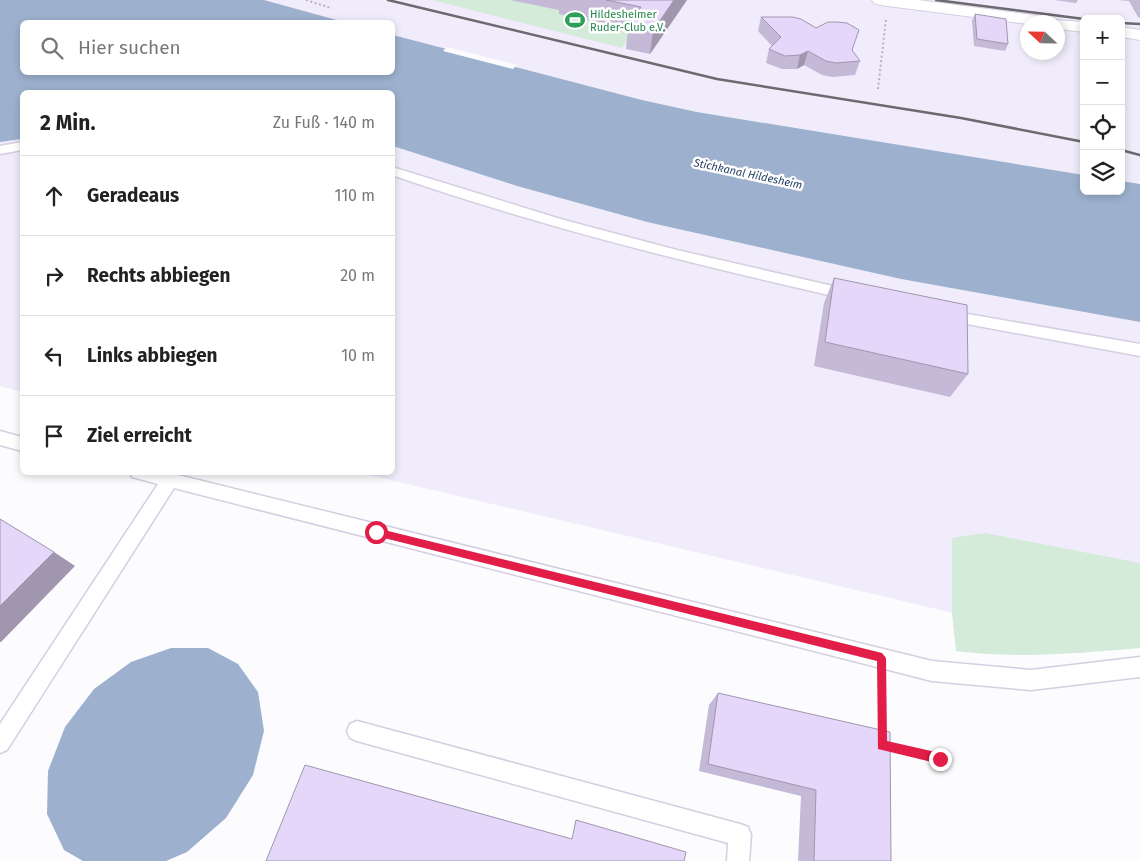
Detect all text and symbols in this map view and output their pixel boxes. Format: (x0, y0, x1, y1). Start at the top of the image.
place label: Hildesheimer Ruder-Club e.V. (590, 8, 666, 34)
sports icon: Hildesheimer Ruder-Club e.V. (564, 9, 586, 31)
north arrow (1020, 15, 1065, 60)
map controls (1080, 15, 1125, 195)
button: + (1080, 15, 1125, 60)
search box (20, 20, 395, 75)
icon: search (38, 34, 66, 62)
text: Hier suchen (78, 36, 181, 59)
button: − (1080, 60, 1125, 105)
button: locate (1080, 105, 1125, 150)
text: 2 Min. (40, 110, 95, 136)
text: Zu Fuß · 140 m (273, 113, 375, 132)
button: layers (1080, 150, 1125, 195)
water label: Stichkanal Hildesheim (692, 156, 803, 192)
icon: ahead (40, 182, 68, 210)
text: Geradeaus (87, 184, 179, 207)
text: 110 m (334, 186, 375, 205)
icon: right (40, 262, 68, 290)
text: Rechts abbiegen (87, 264, 230, 287)
text: 20 m (340, 266, 375, 285)
icon: left (40, 342, 68, 370)
text: Links abbiegen (87, 344, 218, 367)
text: 10 m (341, 346, 375, 365)
icon: arrive (40, 422, 68, 450)
text: Ziel erreicht (87, 424, 192, 447)
route start (365, 521, 388, 544)
route end (929, 748, 952, 771)

